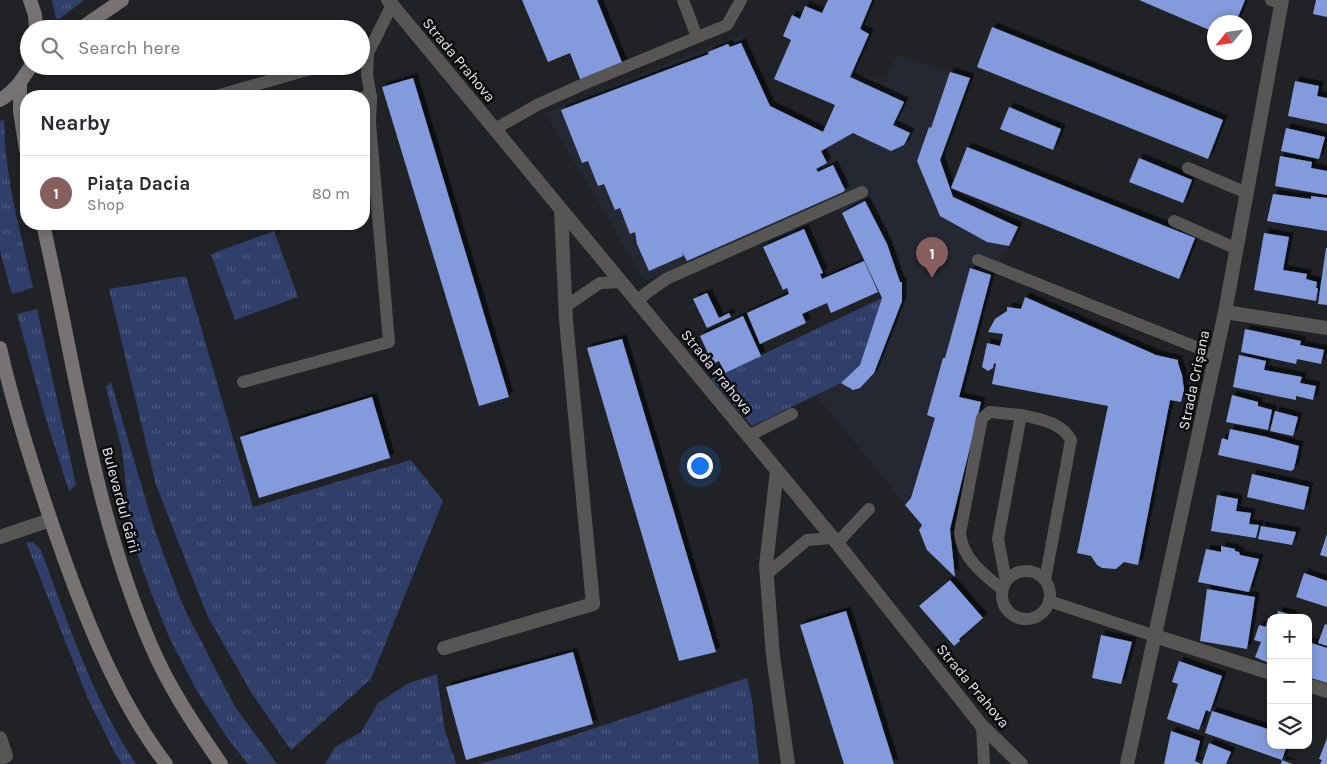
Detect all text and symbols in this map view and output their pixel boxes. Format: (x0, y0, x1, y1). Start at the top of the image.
street label: Strada Prahova (419, 14, 499, 106)
north arrow (1207, 15, 1252, 60)
search box (20, 20, 370, 75)
icon: search (38, 34, 66, 62)
text: Search here (78, 37, 180, 59)
text: Nearby (40, 111, 110, 135)
text: Piața Dacia (87, 173, 190, 195)
text: 1 (53, 184, 59, 203)
text: 80 m (312, 184, 350, 203)
text: Shop (87, 195, 124, 214)
pin: 1 (916, 237, 948, 278)
street label: Strada Prahova (677, 326, 757, 418)
street label: Strada Crișana (1175, 328, 1213, 432)
street label: Bulevardul Gării (98, 445, 144, 555)
your location (687, 453, 713, 479)
map controls (1267, 614, 1312, 749)
button: + (1267, 614, 1312, 659)
street label: Strada Prahova (933, 640, 1013, 732)
button: − (1267, 659, 1312, 704)
button: layers (1267, 704, 1312, 749)

